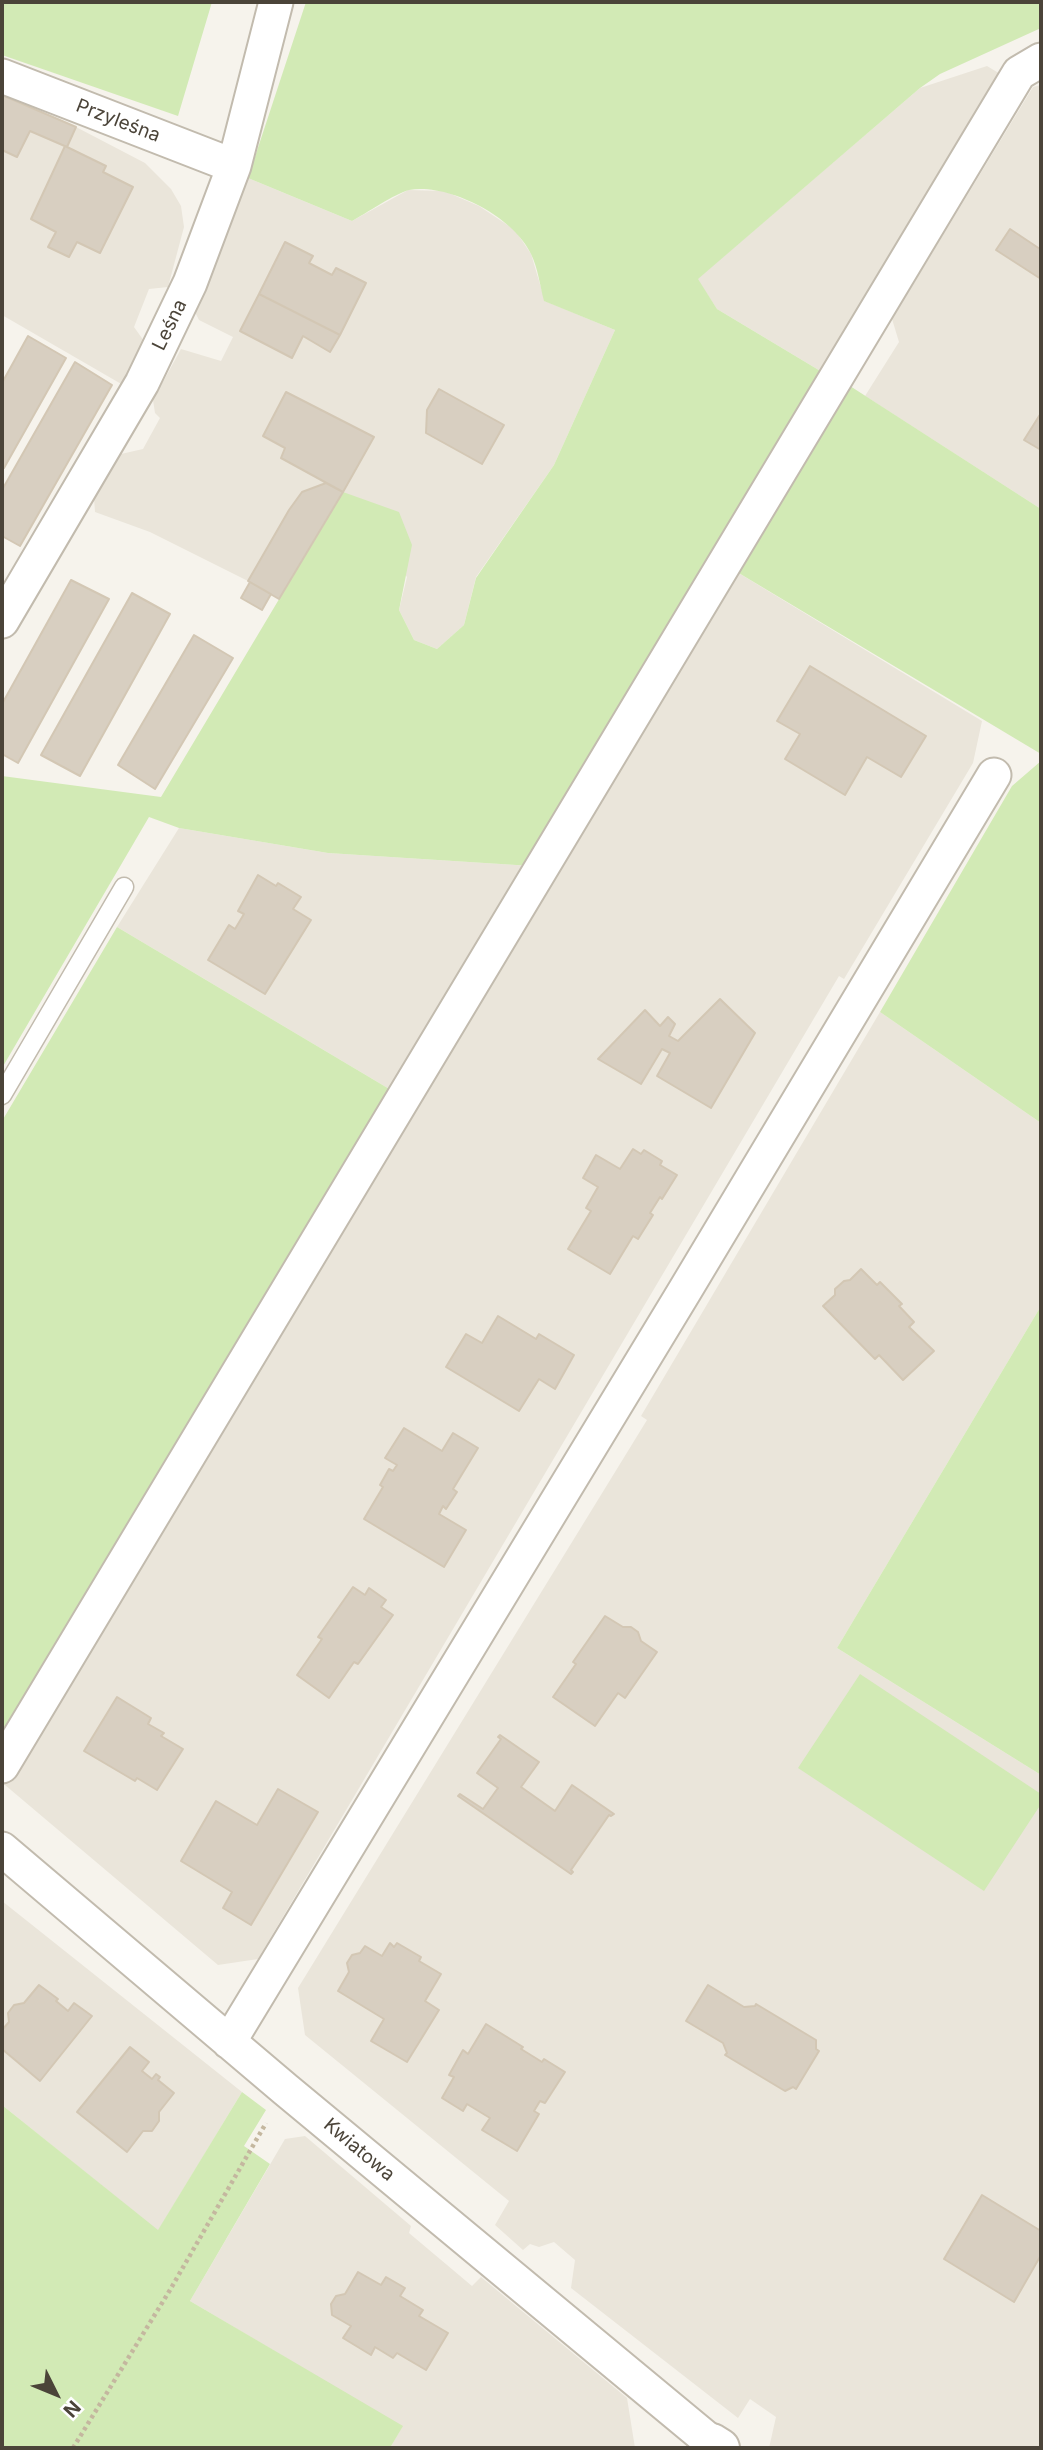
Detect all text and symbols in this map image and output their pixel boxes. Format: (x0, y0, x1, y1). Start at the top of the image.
street label: Przyleśna (73, 95, 163, 147)
street label: Leśna (148, 296, 192, 354)
street label: Kwiatowa (319, 2114, 399, 2186)
north arrow (21, 2359, 91, 2429)
text: N (58, 2396, 85, 2422)

